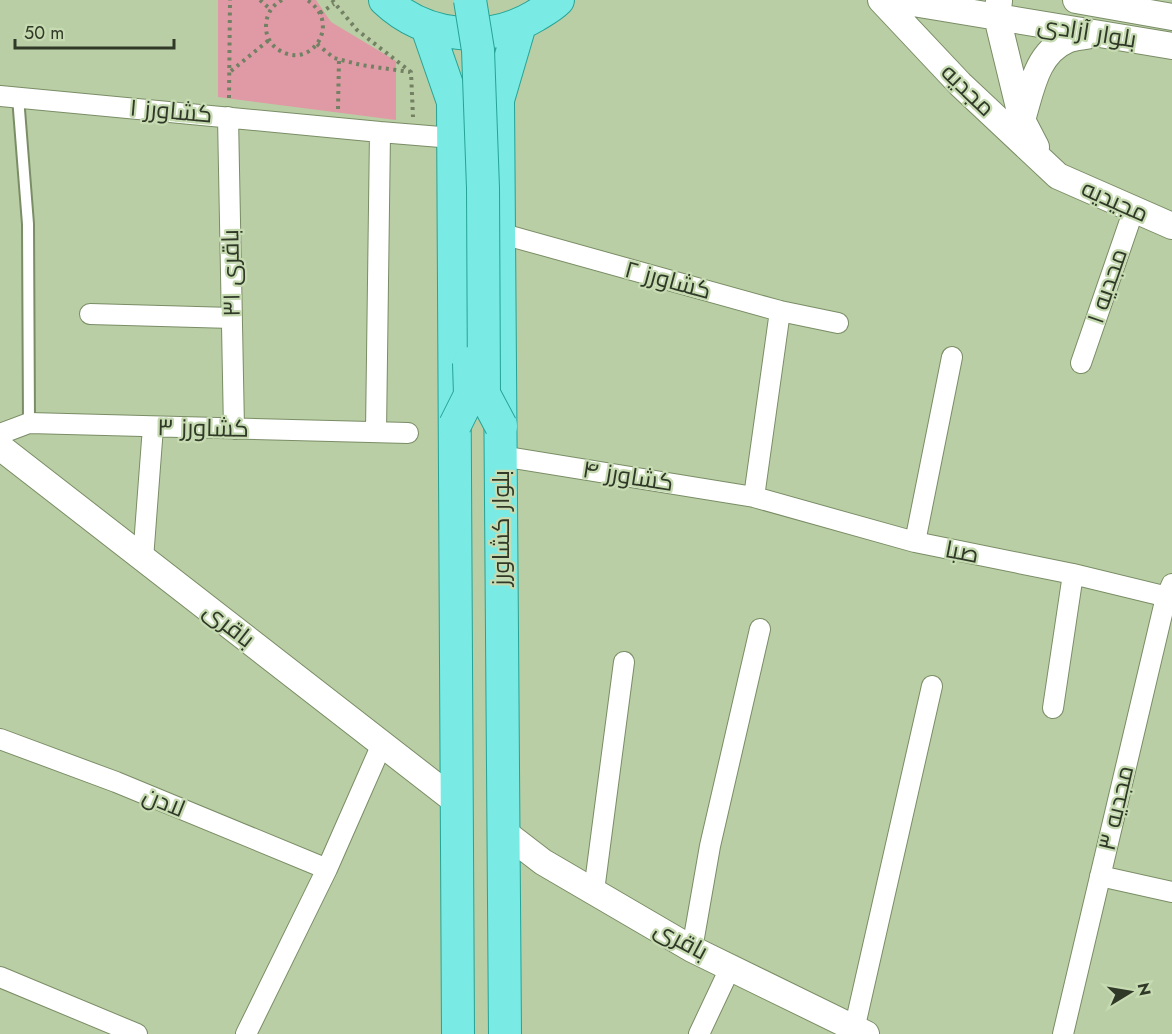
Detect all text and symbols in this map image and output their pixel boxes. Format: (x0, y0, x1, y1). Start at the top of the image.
street label: بلوار آزادی (1035, 6, 1139, 57)
scale bar (15, 12, 174, 50)
text: 50 m (24, 20, 64, 46)
street label: مجدیه (934, 55, 1003, 124)
street label: کشاورز ۱ (128, 89, 214, 132)
street label: مجیدیه (1076, 170, 1154, 231)
street label: باقری ۳۱ (212, 229, 249, 317)
street label: مجدیه ۱ (1077, 243, 1136, 328)
street label: کشاورز ۲ (621, 251, 715, 308)
street label: کشاورز ۳ (157, 409, 249, 446)
street label: کشاورز ۴ (580, 451, 676, 500)
street label: بلوار کشاورز (483, 470, 518, 588)
street label: صبا (942, 531, 982, 572)
street label: باقری (196, 593, 262, 656)
street label: مجدیه ۳ (1089, 762, 1142, 854)
street label: لادن (138, 777, 191, 826)
street label: باقری (648, 911, 715, 968)
north arrow (1100, 962, 1160, 1022)
text: N (1132, 981, 1157, 998)

